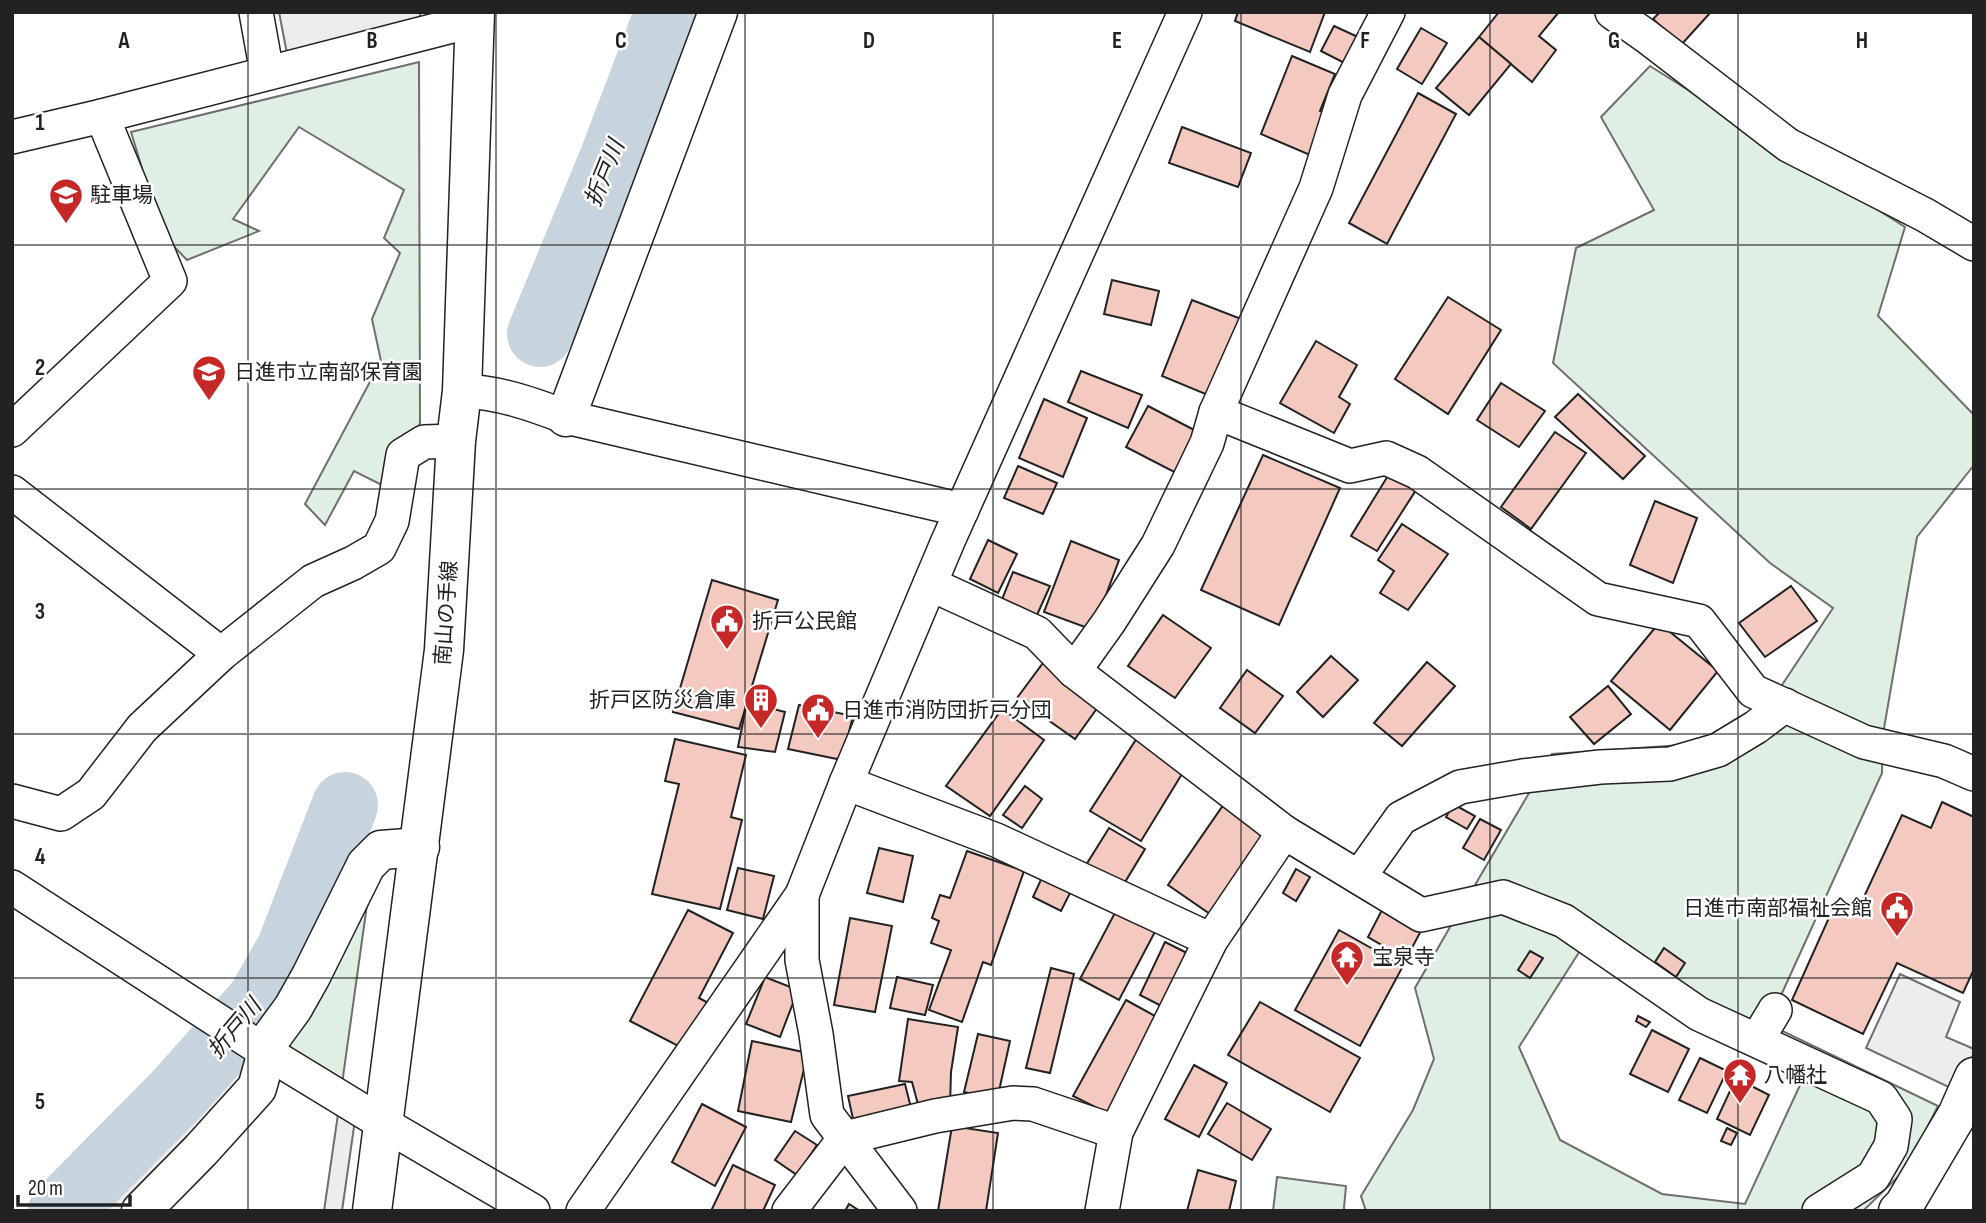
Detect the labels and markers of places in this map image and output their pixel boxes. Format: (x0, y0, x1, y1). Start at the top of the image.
school or university icon: 駐車場 (47, 176, 85, 225)
place label: 駐車場 (90, 183, 153, 208)
school or university icon: 日進市立南部保育園 (190, 353, 228, 402)
place label: 日進市立南部保育園 (234, 360, 423, 385)
public building icon: 折戸公民館 (708, 602, 746, 651)
place label: 折戸公民館 (752, 609, 857, 634)
building icon: 折戸区防災倉庫 (742, 681, 780, 730)
place label: 折戸区防災倉庫 (589, 688, 736, 713)
public building icon: 日進市消防団折戸分団 (799, 691, 837, 740)
place label: 日進市消防団折戸分団 (842, 698, 1052, 723)
public building icon: 日進市南部福祉会館 (1878, 889, 1916, 938)
place label: 日進市南部福祉会館 (1683, 896, 1872, 921)
temple icon: 宝泉寺 (1328, 938, 1366, 987)
place label: 宝泉寺 (1372, 945, 1435, 970)
temple icon: 八幡社 (1721, 1056, 1759, 1105)
place label: 八幡社 (1764, 1063, 1827, 1088)

